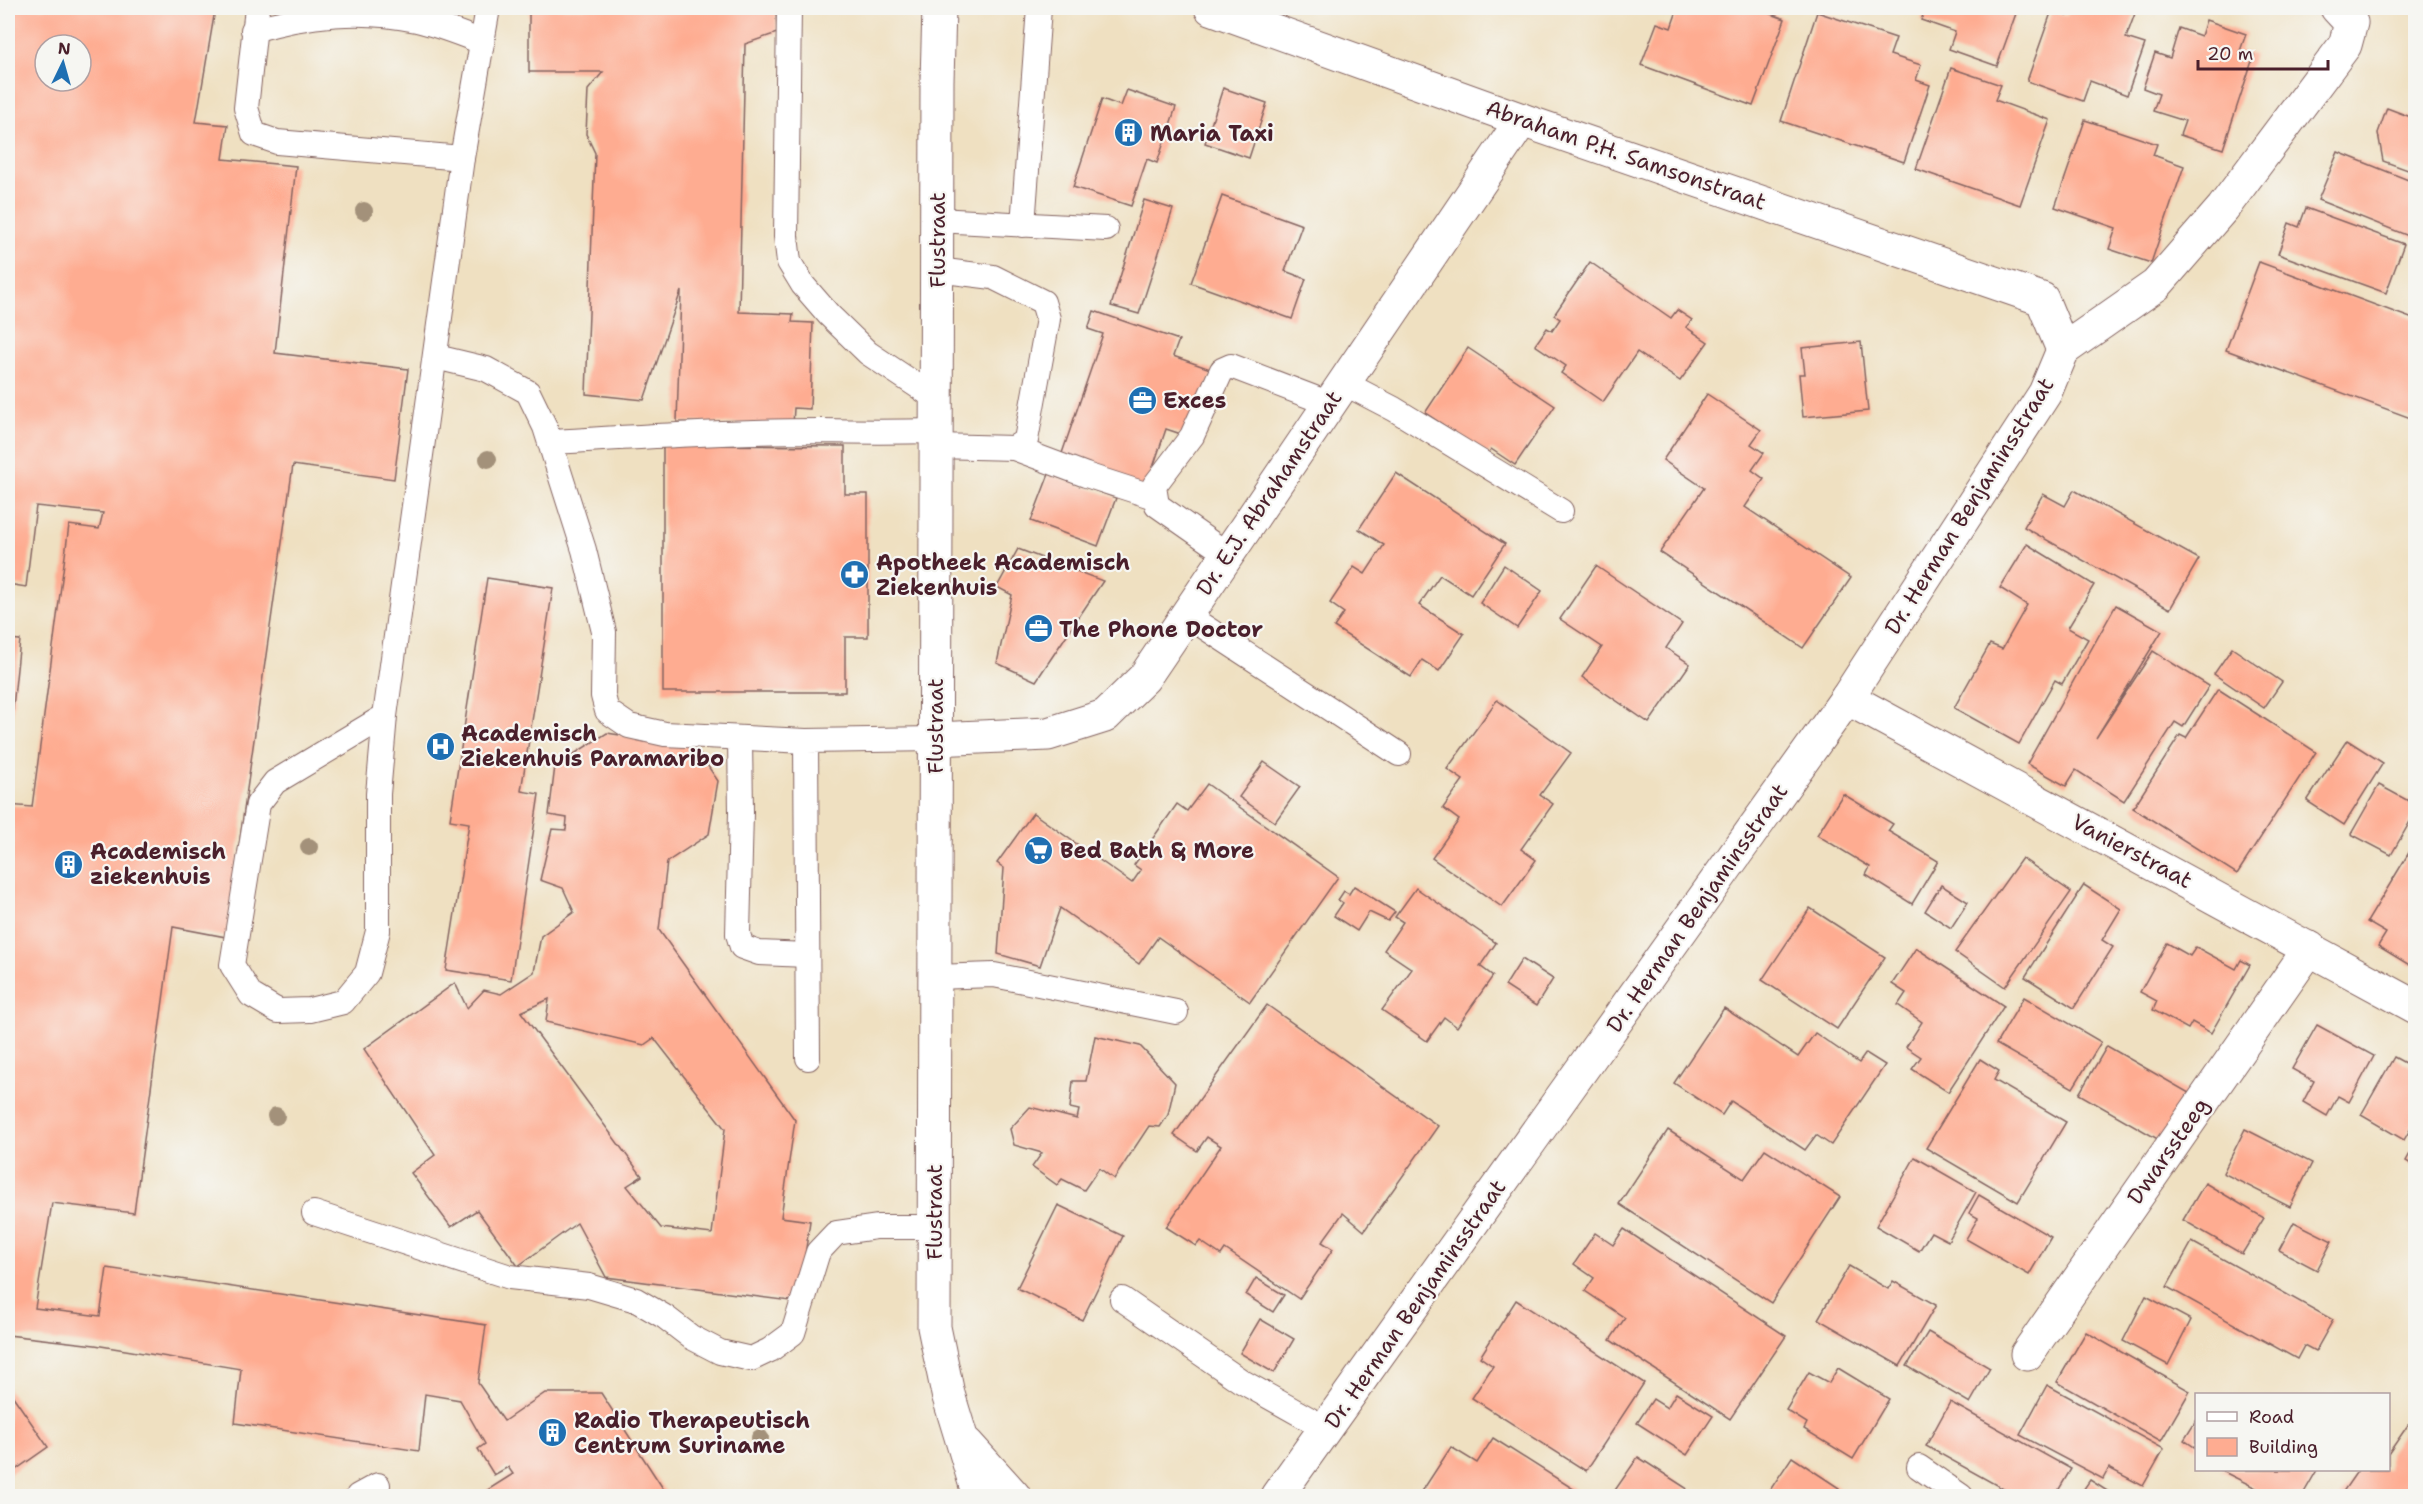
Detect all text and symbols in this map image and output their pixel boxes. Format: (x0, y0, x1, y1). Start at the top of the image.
north arrow (33, 33, 93, 93)
scale bar (2198, 33, 2328, 71)
text: N (57, 38, 71, 60)
text: 20 m (2207, 42, 2253, 66)
street label: Abraham P.H. Samsonstraat (1482, 93, 1770, 217)
building icon: Maria Taxi (1113, 117, 1145, 149)
place label: Maria Taxi (1150, 119, 1274, 148)
street label: Flustraat (923, 192, 952, 288)
street label: Dr. Herman Benjaminsstraat (1878, 372, 2060, 640)
office icon: Exces (1126, 384, 1158, 416)
street label: Dr. E.J. Abrahamstraat (1189, 385, 1349, 601)
place label: Exces (1163, 386, 1226, 415)
place label: Apotheek Academisch Ziekenhuis (876, 548, 1130, 602)
pharmacy icon: Apotheek Academisch Ziekenhuis (839, 559, 871, 591)
office icon: The Phone Doctor (1022, 613, 1054, 645)
place label: The Phone Doctor (1059, 615, 1263, 644)
street label: Flustraat (921, 678, 950, 774)
place label: Academisch Ziekenhuis Paramaribo (461, 719, 724, 773)
hospital icon: Academisch Ziekenhuis Paramaribo (424, 730, 456, 762)
street label: Dr. Herman Benjaminsstraat (1600, 778, 1794, 1038)
street label: Vanierstraat (2067, 807, 2197, 895)
supermarket icon: Bed Bath & More (1023, 834, 1055, 866)
place label: Bed Bath & More (1060, 836, 1254, 865)
place label: Academisch ziekenhuis (90, 837, 226, 891)
building icon: Academisch ziekenhuis (53, 848, 85, 880)
street label: Dwarssteeg (2121, 1092, 2215, 1210)
street label: Flustraat (920, 1164, 949, 1260)
street label: Dr. Herman Benjaminsstraat (1318, 1174, 1512, 1434)
legend (2195, 1393, 2390, 1471)
text: Road (2249, 1405, 2294, 1429)
place label: Radio Therapeutisch Centrum Suriname (574, 1406, 810, 1460)
building icon: Radio Therapeutisch Centrum Suriname (537, 1417, 569, 1449)
text: Building (2249, 1435, 2318, 1459)

